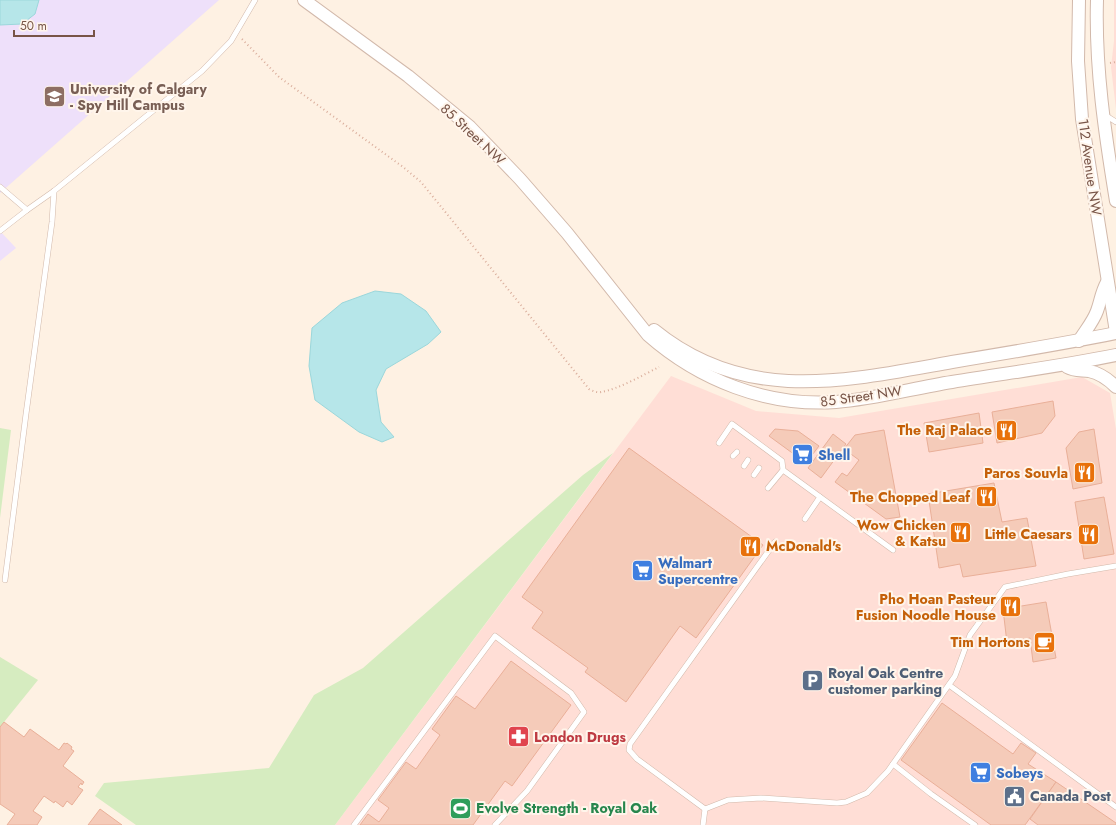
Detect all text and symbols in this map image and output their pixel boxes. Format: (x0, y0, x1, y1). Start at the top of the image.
scale bar (14, 12, 94, 38)
text: 50 m (20, 17, 47, 35)
place label: University of Calgary - Spy Hill Campus (70, 79, 208, 115)
school or university icon: University of Calgary - Spy Hill Campus (42, 84, 68, 110)
street label: 85 Street NW (436, 99, 510, 169)
street label: 112 Avenue NW (1073, 117, 1107, 217)
street label: 85 Street NW (819, 380, 903, 412)
restaurant icon: The Raj Palace (994, 417, 1020, 443)
place label: The Raj Palace (897, 420, 992, 440)
supermarket icon: Shell (790, 442, 816, 468)
place label: Shell (818, 445, 850, 465)
restaurant icon: Paros Souvla (1071, 460, 1097, 486)
place label: Paros Souvla (984, 463, 1068, 483)
restaurant icon: The Chopped Leaf (973, 484, 999, 510)
place label: The Chopped Leaf (850, 487, 971, 507)
place label: Wow Chicken & Katsu (857, 515, 946, 551)
restaurant icon: Wow Chicken & Katsu (948, 520, 974, 546)
restaurant icon: Little Caesars (1075, 521, 1101, 547)
place label: Little Caesars (984, 524, 1073, 544)
restaurant icon: McDonald's (737, 533, 763, 559)
place label: McDonald's (766, 536, 842, 556)
place label: Walmart Supercentre (658, 553, 738, 589)
supermarket icon: Walmart Supercentre (630, 558, 656, 584)
place label: Pho Hoan Pasteur Fusion Noodle House (856, 589, 996, 625)
restaurant icon: Pho Hoan Pasteur Fusion Noodle House (998, 594, 1024, 620)
cafe icon: Tim Hortons (1032, 629, 1058, 655)
place label: Tim Hortons (950, 632, 1031, 652)
place label: Royal Oak Centre customer parking (828, 663, 943, 699)
parking icon: Royal Oak Centre customer parking (800, 668, 826, 694)
pharmacy icon: London Drugs (505, 724, 531, 750)
place label: London Drugs (534, 727, 626, 747)
supermarket icon: Sobeys (967, 760, 993, 786)
place label: Sobeys (996, 763, 1044, 783)
public building icon: Canada Post (1001, 783, 1027, 809)
place label: Canada Post (1030, 786, 1111, 806)
sports icon: Evolve Strength - Royal Oak (448, 795, 474, 821)
place label: Evolve Strength - Royal Oak (476, 798, 657, 818)

